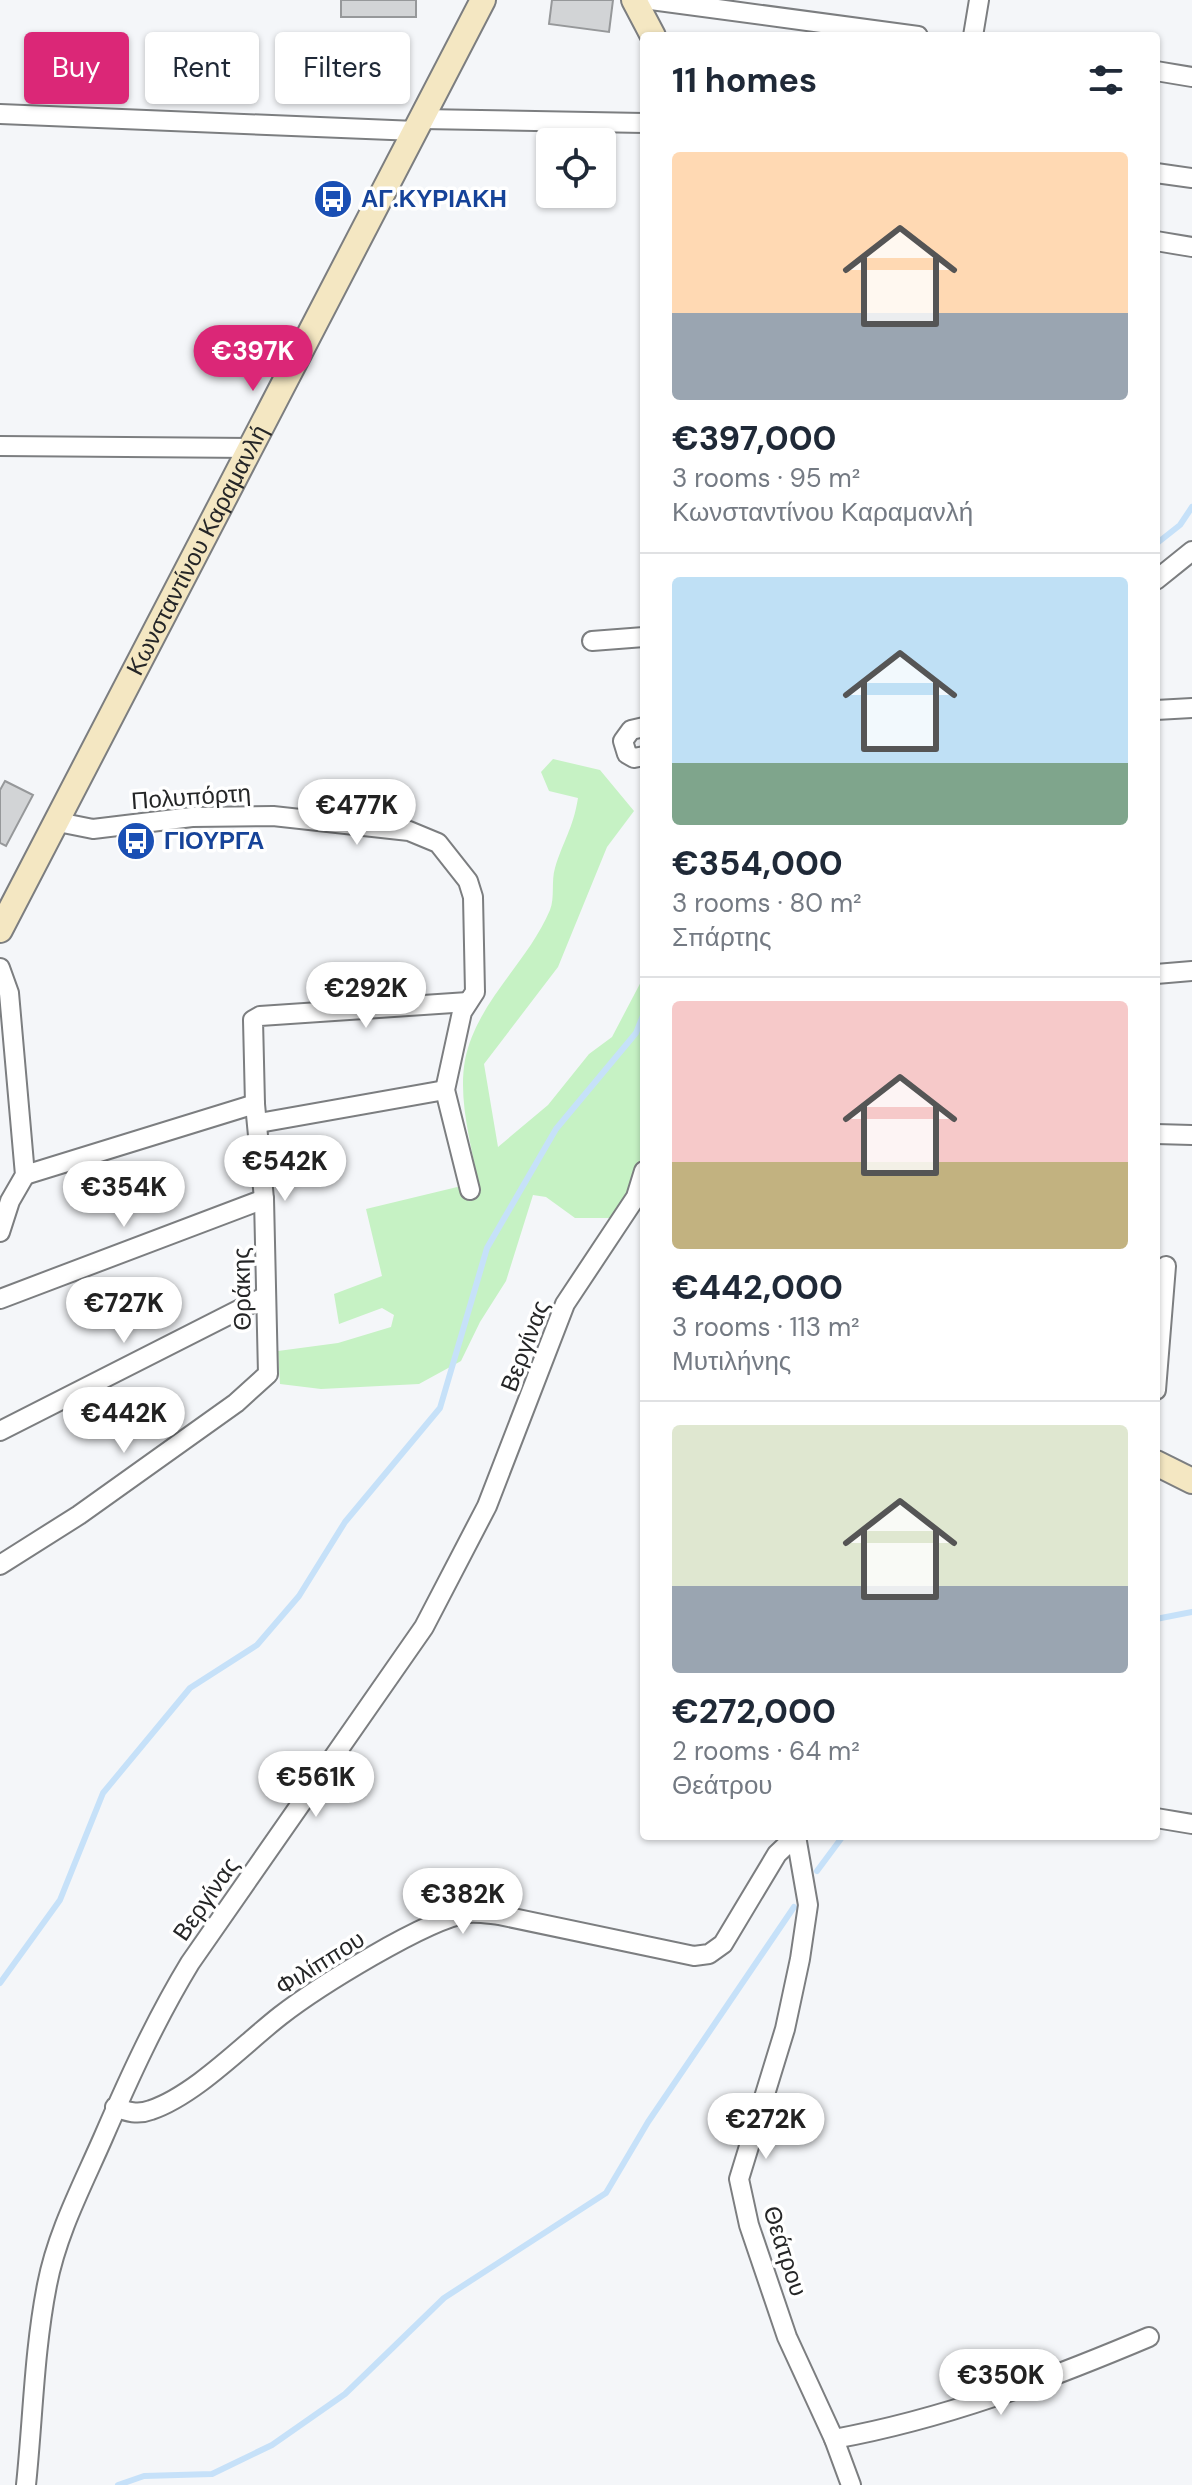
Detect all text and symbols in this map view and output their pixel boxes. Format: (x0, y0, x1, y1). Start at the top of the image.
chip: Buy (24, 32, 129, 104)
chip: Rent (145, 32, 259, 104)
chip: Filters (275, 32, 410, 104)
text: 11 homes (672, 58, 817, 103)
icon: filters (1084, 58, 1128, 102)
map controls (536, 128, 616, 208)
button: locate (536, 128, 616, 208)
bus stop icon: ΑΓ.ΚΥΡΙΑΚΗ (312, 178, 354, 220)
place label: ΑΓ.ΚΥΡΙΑΚΗ (361, 183, 507, 214)
icon: home (828, 204, 972, 348)
pin: €397K (197, 325, 309, 393)
text: €397K (212, 334, 294, 368)
text: €397,000 (672, 416, 837, 461)
street label: Κωνσταντίνου Καραμανλή (119, 419, 275, 681)
text: 3 rooms · 95 m² (672, 461, 860, 495)
text: Κωνσταντίνου Καραμανλή (672, 495, 973, 529)
icon: home (828, 629, 972, 773)
street label: Πολυπόρτη (130, 777, 252, 816)
pin: €477K (301, 779, 413, 847)
text: €477K (316, 788, 398, 822)
bus stop icon: ΓΙΟΥΡΓΑ (115, 820, 157, 862)
place label: ΓΙΟΥΡΓΑ (164, 825, 264, 856)
text: €354,000 (672, 841, 843, 886)
text: 3 rooms · 80 m² (672, 886, 862, 920)
text: Σπάρτης (672, 920, 772, 954)
pin: €292K (310, 962, 422, 1030)
text: €292K (324, 971, 408, 1005)
icon: home (828, 1053, 972, 1197)
pin: €542K (229, 1135, 341, 1203)
text: €542K (242, 1144, 328, 1178)
pin: €354K (68, 1161, 180, 1229)
text: €354K (81, 1170, 167, 1204)
street label: Θράκης (225, 1247, 258, 1331)
text: €442,000 (672, 1265, 843, 1310)
pin: €727K (68, 1277, 180, 1345)
text: €727K (84, 1286, 164, 1320)
street label: Βεργίνας (493, 1296, 556, 1396)
text: 3 rooms · 113 m² (672, 1310, 860, 1344)
text: Μυτιλήνης (672, 1344, 791, 1378)
pin: €442K (68, 1387, 180, 1455)
text: €442K (81, 1396, 167, 1430)
icon: home (828, 1477, 972, 1621)
text: €272,000 (672, 1689, 836, 1734)
text: 2 rooms · 64 m² (672, 1734, 860, 1768)
pin: €561K (260, 1751, 372, 1819)
text: €561K (276, 1760, 356, 1794)
text: Θεάτρου (672, 1768, 773, 1802)
street label: Βεργίνας (166, 1851, 246, 1947)
pin: €382K (407, 1868, 519, 1936)
text: €382K (421, 1877, 505, 1911)
street label: Φιλίππου (269, 1923, 370, 2002)
pin: €272K (710, 2093, 822, 2161)
text: €272K (725, 2102, 807, 2136)
street label: Θεάτρου (756, 2202, 815, 2300)
pin: €350K (945, 2349, 1057, 2417)
text: €350K (957, 2358, 1045, 2392)

